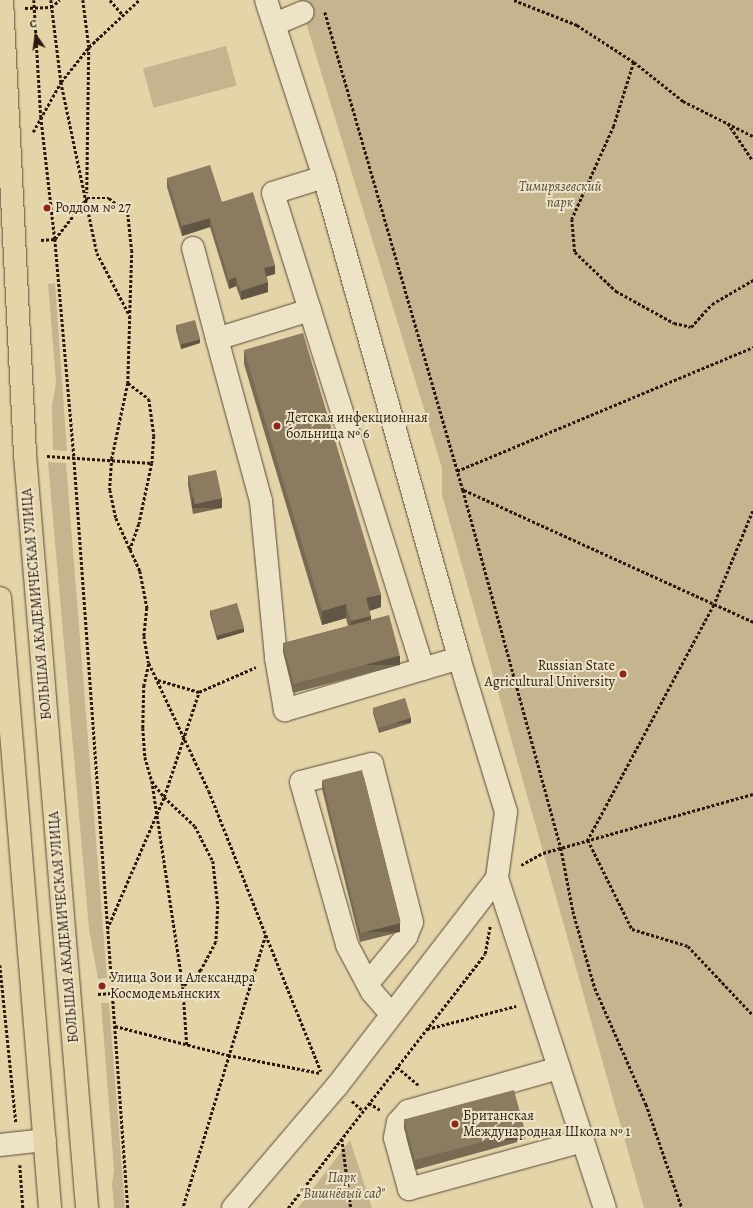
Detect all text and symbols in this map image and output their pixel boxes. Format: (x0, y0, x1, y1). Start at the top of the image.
north arrow (16, 16, 56, 56)
text: С (28, 16, 38, 32)
park label: Тимирязевский парк (519, 179, 601, 212)
place label: Роддом № 27 (55, 200, 131, 216)
marker: Роддом № 27 (42, 203, 52, 213)
place label: Детская инфекционная больница № 6 (286, 410, 428, 442)
marker: Детская инфекционная больница № 6 (271, 420, 283, 432)
street label: БОЛЬШАЯ АКАДЕМИЧЕСКАЯ УЛИЦА (19, 488, 55, 720)
place label: Russian State Agricultural University (484, 658, 615, 690)
marker: Russian State Agricultural University (618, 669, 628, 679)
street label: БОЛЬШАЯ АКАДЕМИЧЕСКАЯ УЛИЦА (46, 811, 82, 1043)
place label: Улица Зои и Александра Космодемьянских (110, 970, 255, 1002)
marker: Улица Зои и Александра Космодемьянских (97, 981, 107, 991)
place label: Британская Международная Школа № 1 (463, 1108, 630, 1140)
marker: Британская Международная Школа № 1 (450, 1119, 460, 1129)
park label: Парк "Вишнёвый сад" (299, 1170, 385, 1202)

